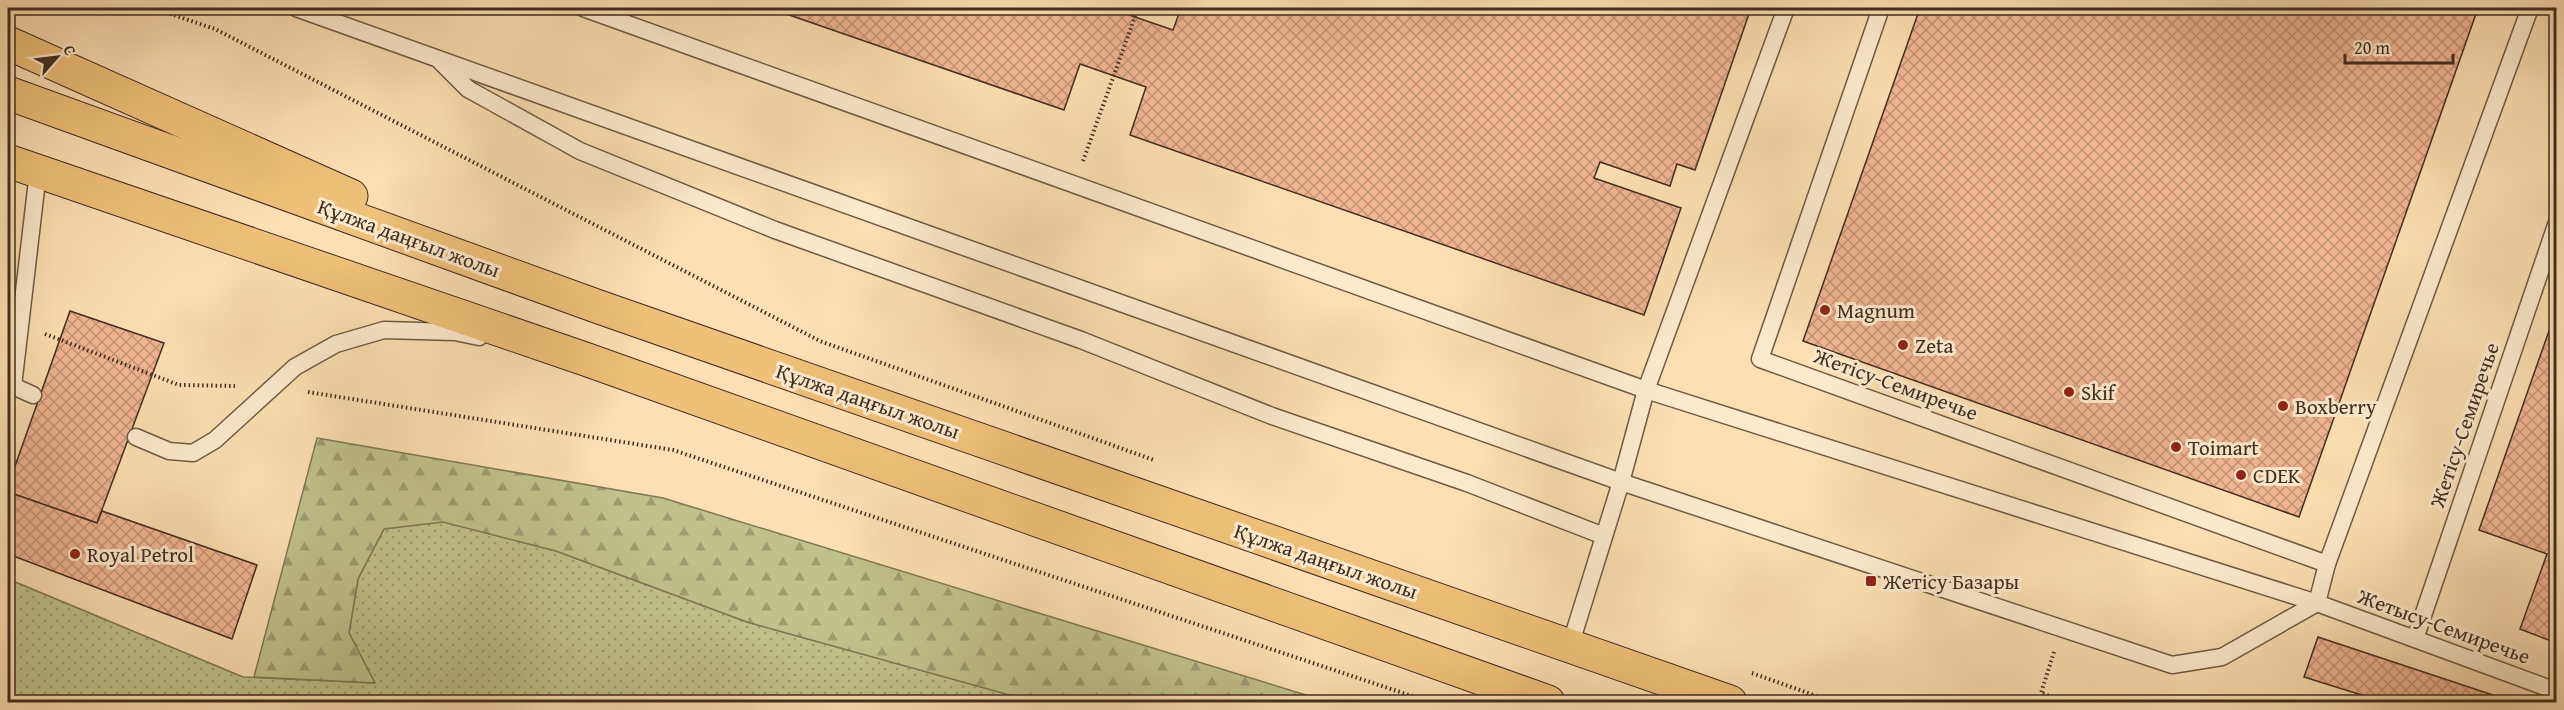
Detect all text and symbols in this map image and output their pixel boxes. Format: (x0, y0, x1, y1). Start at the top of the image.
north arrow (27, 27, 87, 87)
scale bar (2345, 27, 2453, 65)
text: 20 m (2354, 34, 2390, 61)
text: С (58, 40, 83, 60)
street label: Құлжа даңғыл жолы (314, 191, 505, 285)
place label: Magnum (1837, 295, 1915, 326)
marker: Magnum (1818, 303, 1832, 317)
place label: Zeta (1915, 330, 1953, 361)
marker: Zeta (1896, 338, 1910, 352)
street label: Жетісу-Семиречье (2421, 338, 2507, 513)
street label: Жетісу-Семиречье (1809, 340, 1983, 428)
street label: Құлжа даңғыл жолы (772, 355, 964, 447)
place label: Skif (2081, 377, 2117, 408)
marker: Skif (2062, 385, 2076, 399)
place label: Boxberry (2295, 391, 2377, 422)
marker: Boxberry (2276, 399, 2290, 413)
place label: Toimart (2188, 432, 2259, 463)
marker: Toimart (2169, 440, 2183, 454)
place label: CDEK (2253, 460, 2301, 491)
marker: CDEK (2234, 468, 2248, 482)
street label: Құлжа даңғыл жолы (1230, 515, 1422, 607)
place label: Royal Petrol (87, 539, 194, 570)
marker: Royal Petrol (68, 547, 82, 561)
place label: Жетісу Базары (1882, 566, 2020, 597)
marker: Жетісу Базары (1864, 574, 1878, 588)
street label: Жетысу-Семиречье (2352, 580, 2535, 672)

